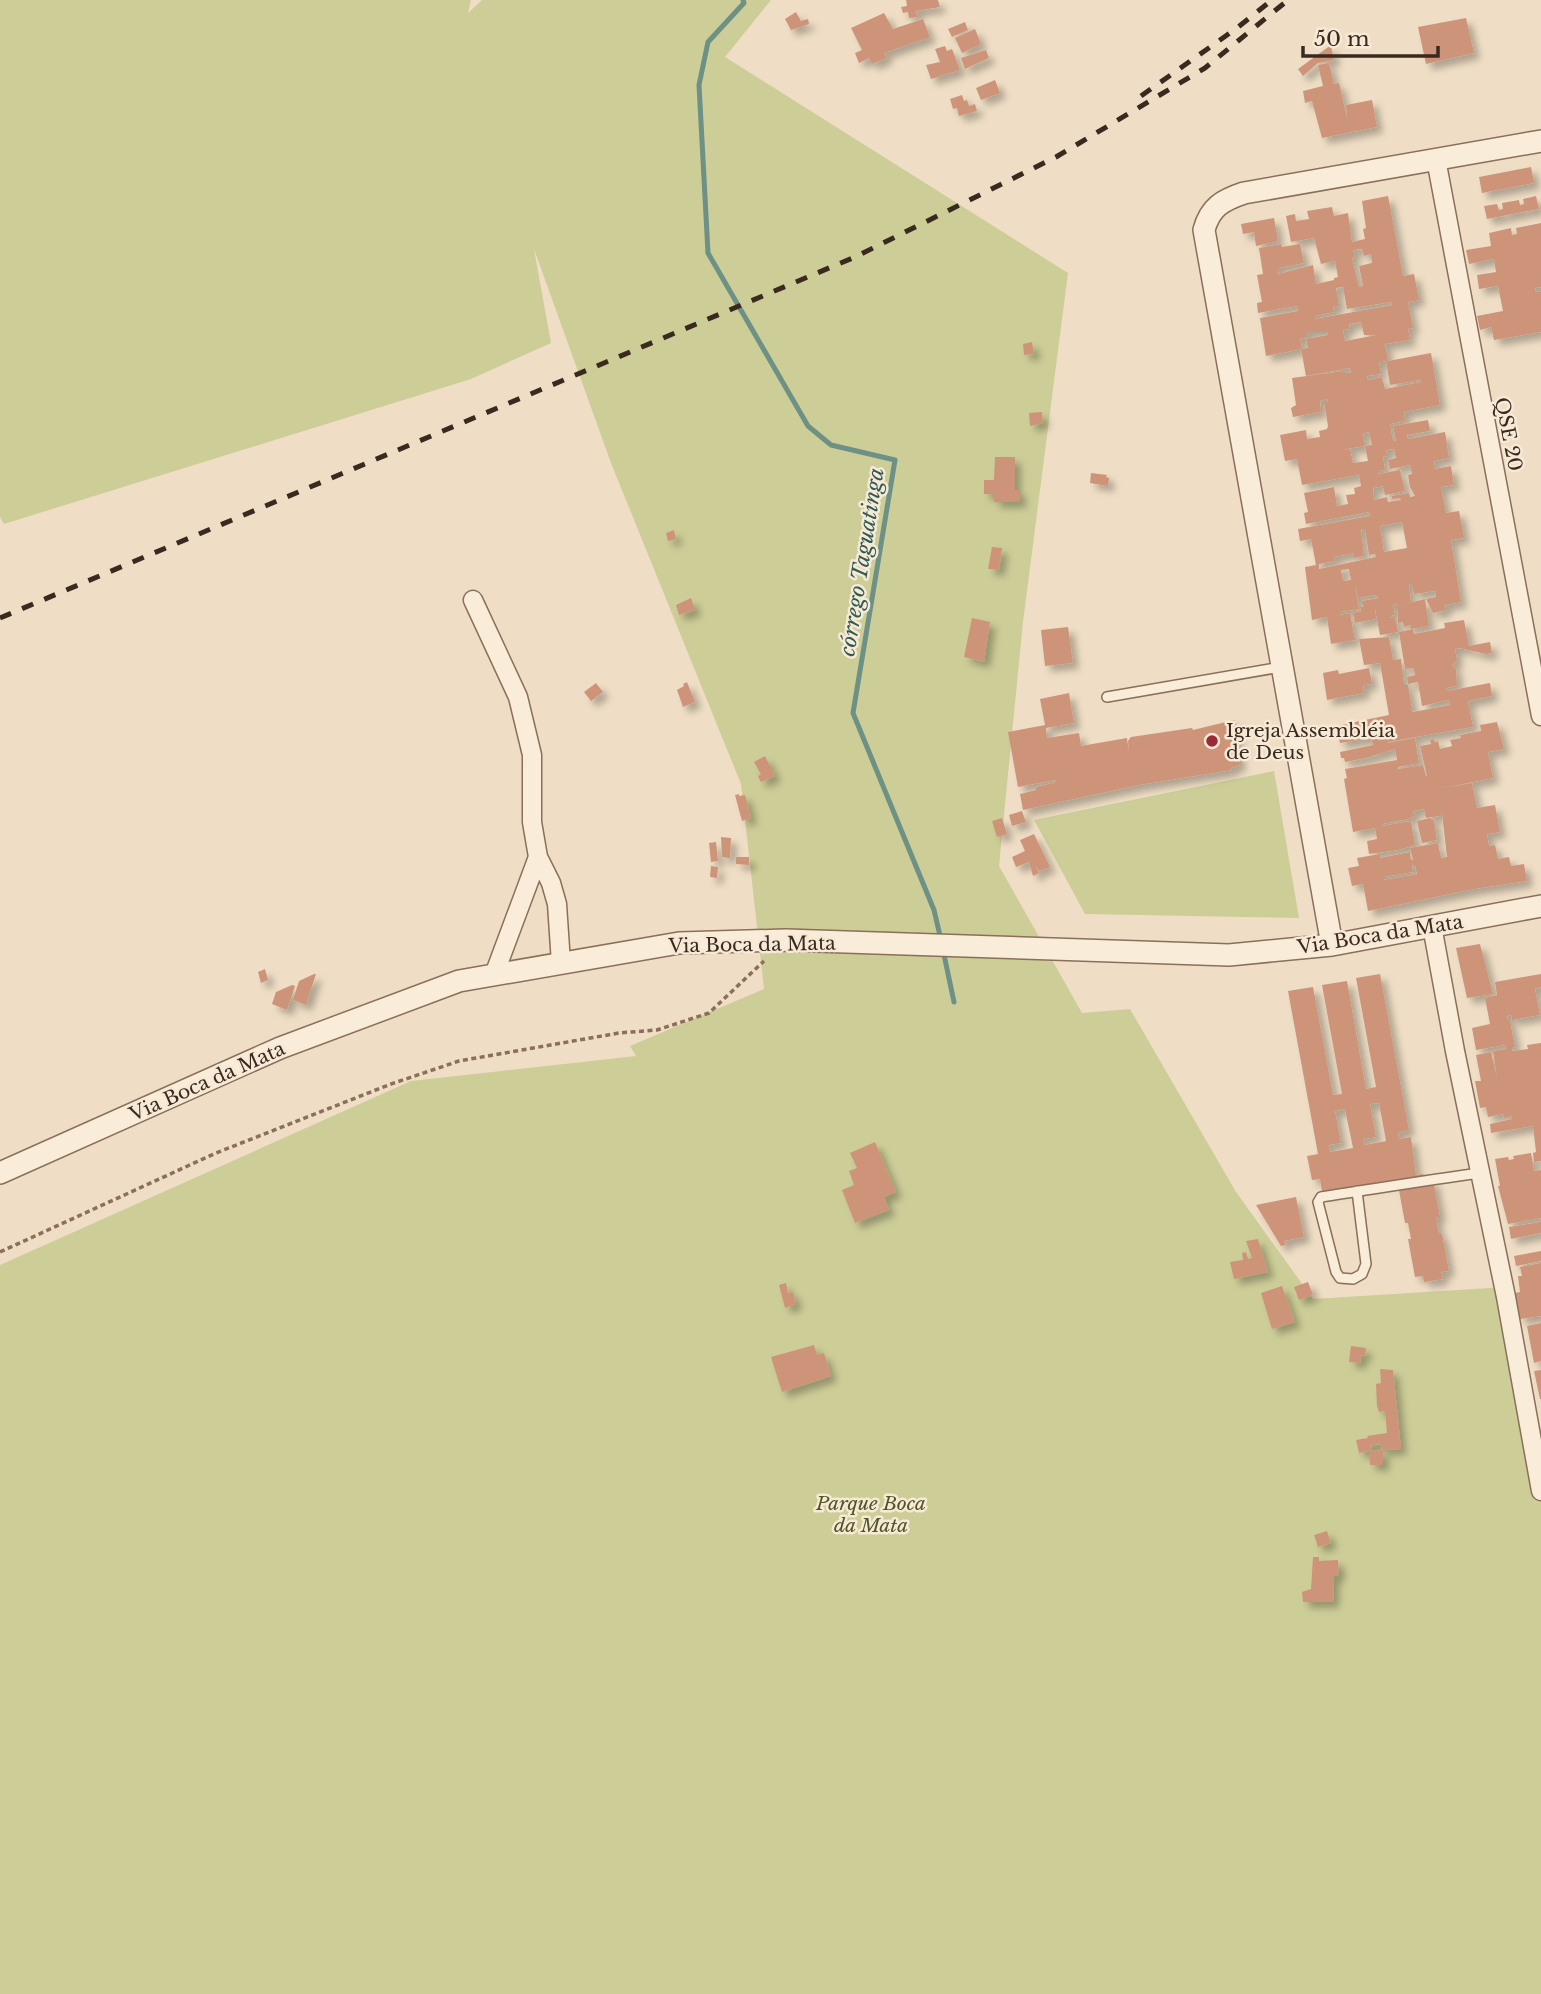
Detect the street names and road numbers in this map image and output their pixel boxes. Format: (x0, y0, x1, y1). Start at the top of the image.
street label: QSE 20 (1490, 395, 1527, 473)
street label: Via Boca da Mata (1295, 910, 1465, 959)
street label: Via Boca da Mata (667, 932, 836, 957)
street label: Via Boca da Mata (125, 1037, 289, 1126)

